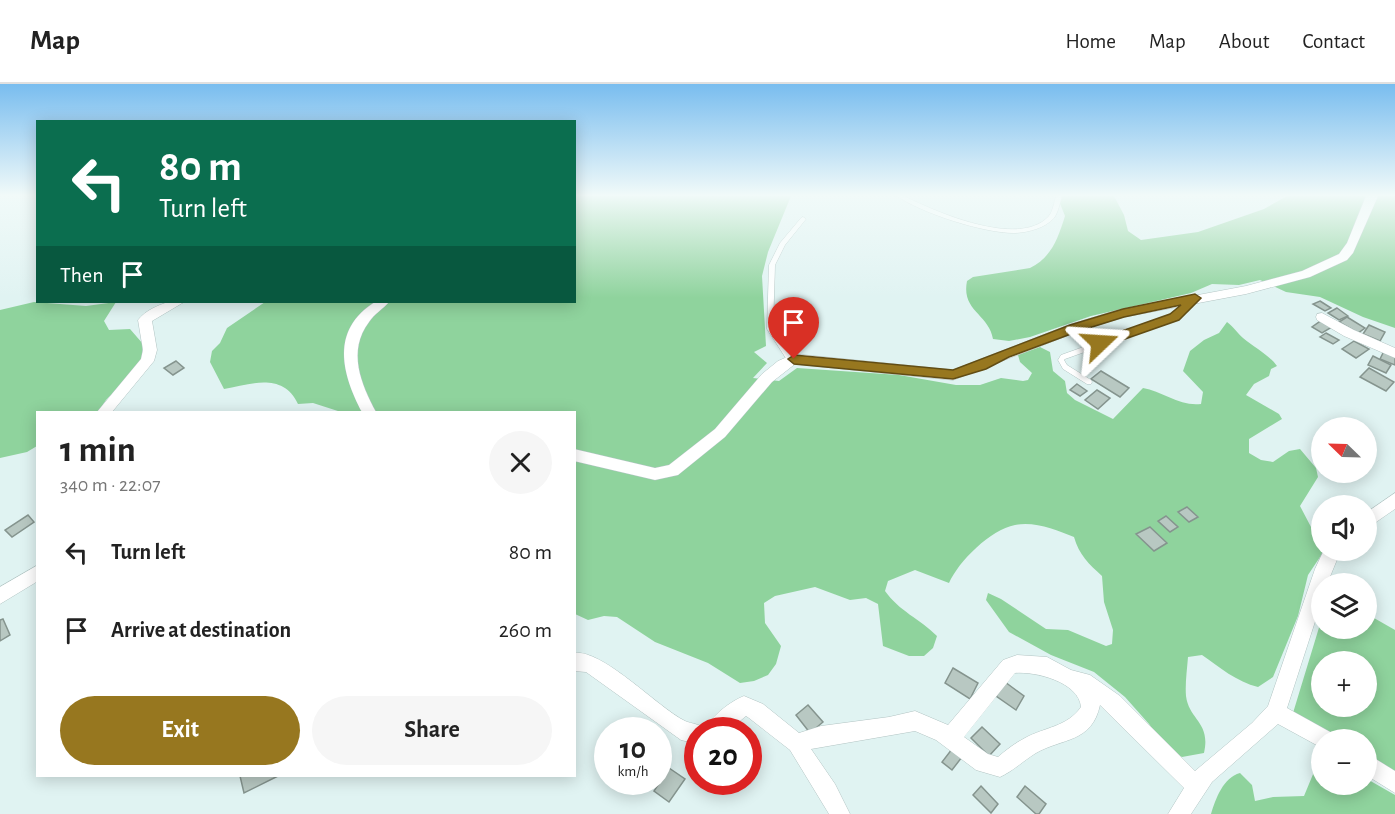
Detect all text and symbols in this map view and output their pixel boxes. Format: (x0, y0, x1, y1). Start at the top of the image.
text: Map (30, 27, 80, 55)
text: Home (1065, 31, 1116, 52)
text: Map (1149, 31, 1186, 52)
text: About (1219, 31, 1269, 52)
text: Contact (1302, 31, 1365, 52)
icon: left (60, 144, 138, 222)
text: 80 m (159, 146, 242, 188)
text: Turn left (159, 195, 247, 222)
icon: arrive (116, 258, 149, 291)
text: Then (60, 264, 104, 286)
pin (768, 297, 819, 359)
icon: arrive (777, 306, 810, 339)
position arrow (1068, 311, 1132, 375)
north arrow (1311, 417, 1377, 483)
map controls (1311, 417, 1377, 795)
button: close (489, 431, 552, 494)
text: 1 min (60, 432, 136, 468)
text: 340 m · 22:07 (60, 475, 161, 495)
button: sound (1311, 495, 1377, 561)
icon: left (60, 536, 93, 569)
text: Turn left (111, 541, 185, 563)
text: 80 m (509, 541, 552, 563)
button: layers (1311, 573, 1377, 639)
icon: arrive (60, 614, 93, 647)
text: Arrive at destination (111, 619, 291, 641)
text: 260 m (499, 619, 552, 641)
button: + (1311, 651, 1377, 717)
button: Exit (60, 696, 300, 765)
button: Share (312, 696, 552, 765)
speed limit sign: 20 (684, 717, 762, 795)
button: − (1311, 729, 1377, 795)
text: 10 (620, 734, 646, 764)
text: km/h (618, 764, 648, 779)

